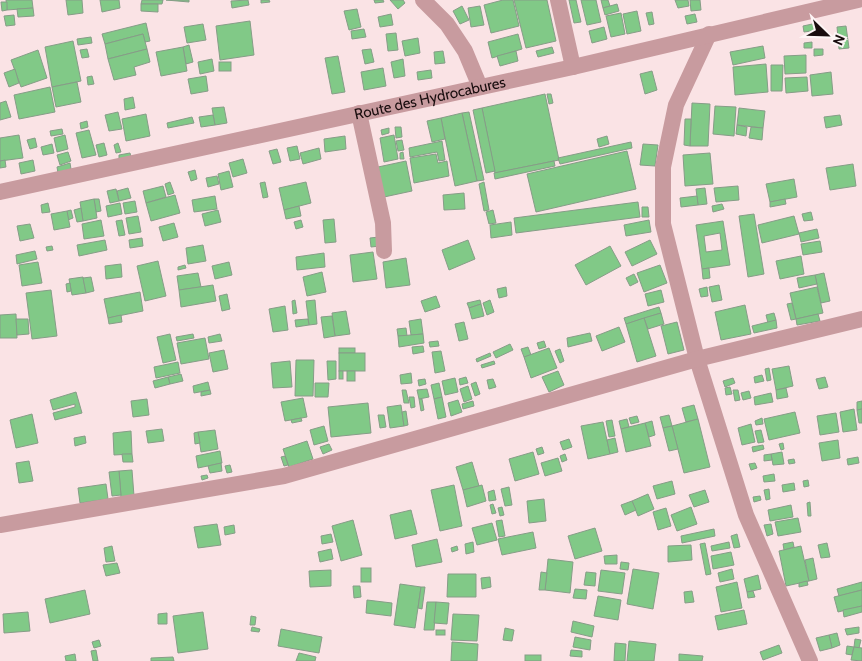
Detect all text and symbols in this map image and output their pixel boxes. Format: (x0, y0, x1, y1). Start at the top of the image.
north arrow (802, 10, 852, 60)
text: N (829, 32, 849, 48)
street label: Route des Hydrocabures (353, 73, 507, 123)

